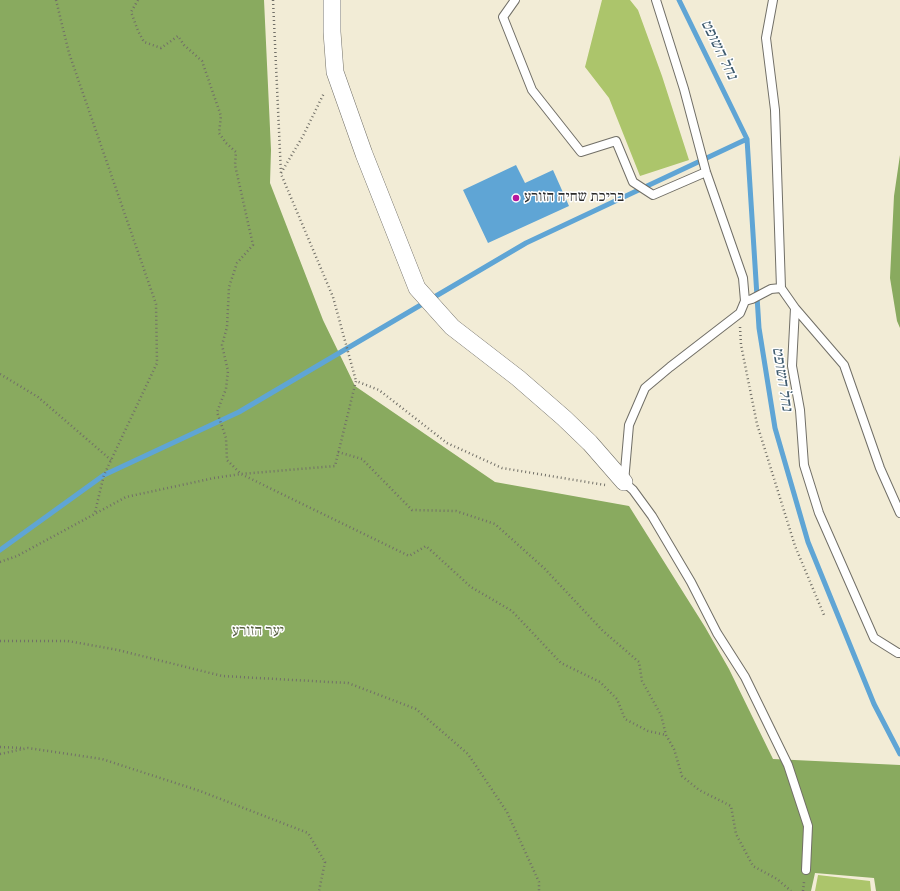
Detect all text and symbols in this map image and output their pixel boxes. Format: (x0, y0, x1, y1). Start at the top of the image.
water label: נחל השופט (695, 17, 741, 83)
place label: בריכת שחיה הזורע (524, 189, 624, 207)
marker: בריכת שחיה הזורע (511, 193, 521, 203)
water label: נחל השופט (766, 346, 796, 412)
park label: יער הזורע (232, 623, 284, 641)

